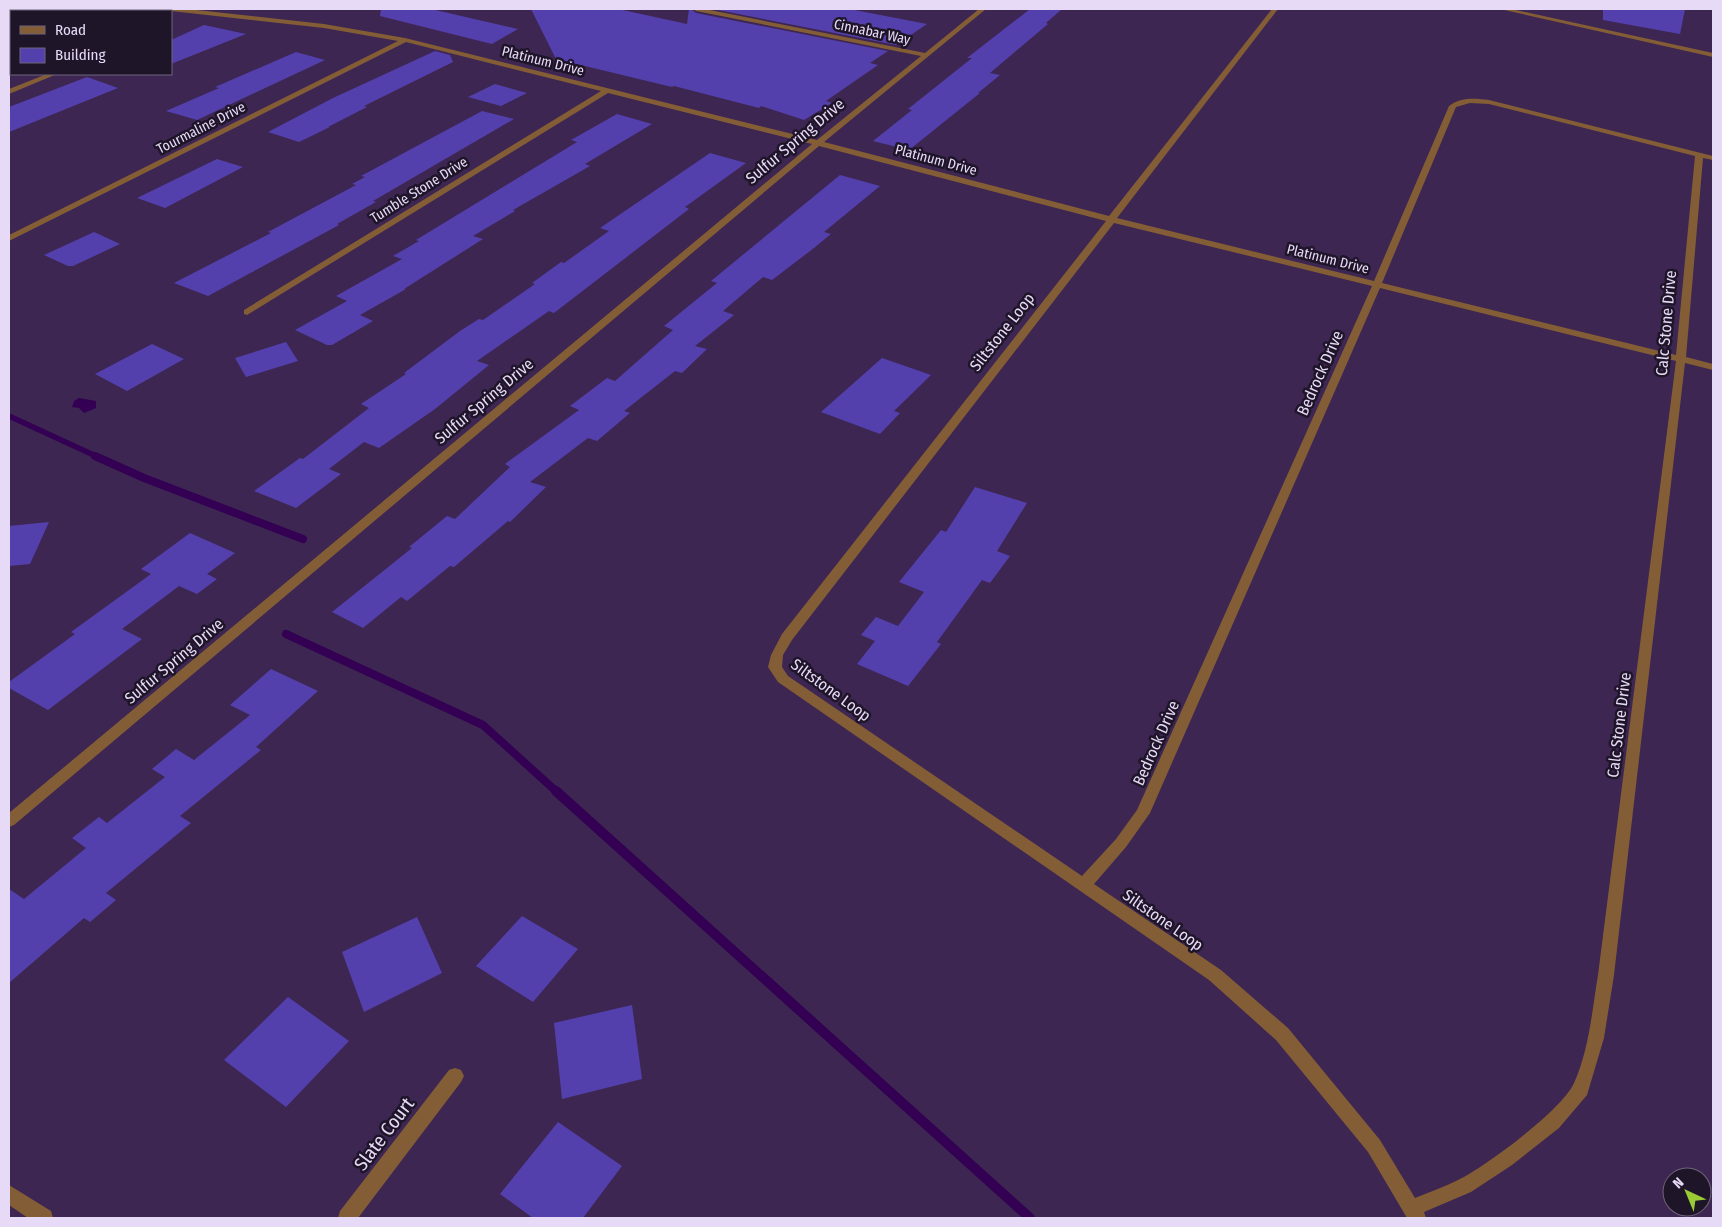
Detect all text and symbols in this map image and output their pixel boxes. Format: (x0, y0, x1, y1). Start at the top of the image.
legend (10, 10, 172, 75)
street label: Cinnabar Way (832, 16, 912, 49)
text: Road (55, 21, 86, 39)
street label: Platinum Drive (500, 43, 586, 79)
text: Building (55, 46, 106, 64)
street label: Sulfur Spring Drive (742, 94, 848, 188)
street label: Tourmaline Drive (154, 98, 248, 158)
street label: Platinum Drive (893, 141, 979, 179)
street label: Tumble Stone Drive (367, 153, 471, 227)
street label: Platinum Drive (1285, 241, 1371, 277)
street label: Calc Stone Drive (1652, 269, 1680, 376)
street label: Siltstone Loop (966, 289, 1038, 375)
street label: Bedrock Drive (1293, 328, 1347, 418)
street label: Sulfur Spring Drive (431, 354, 537, 448)
street label: Sulfur Spring Drive (121, 614, 227, 708)
street label: Siltstone Loop (787, 655, 875, 725)
street label: Calc Stone Drive (1603, 671, 1635, 779)
street label: Bedrock Drive (1129, 698, 1183, 788)
street label: Siltstone Loop (1119, 885, 1207, 955)
street label: Slate Court (349, 1092, 419, 1175)
north arrow (1662, 1167, 1712, 1217)
text: N (1669, 1174, 1687, 1192)

